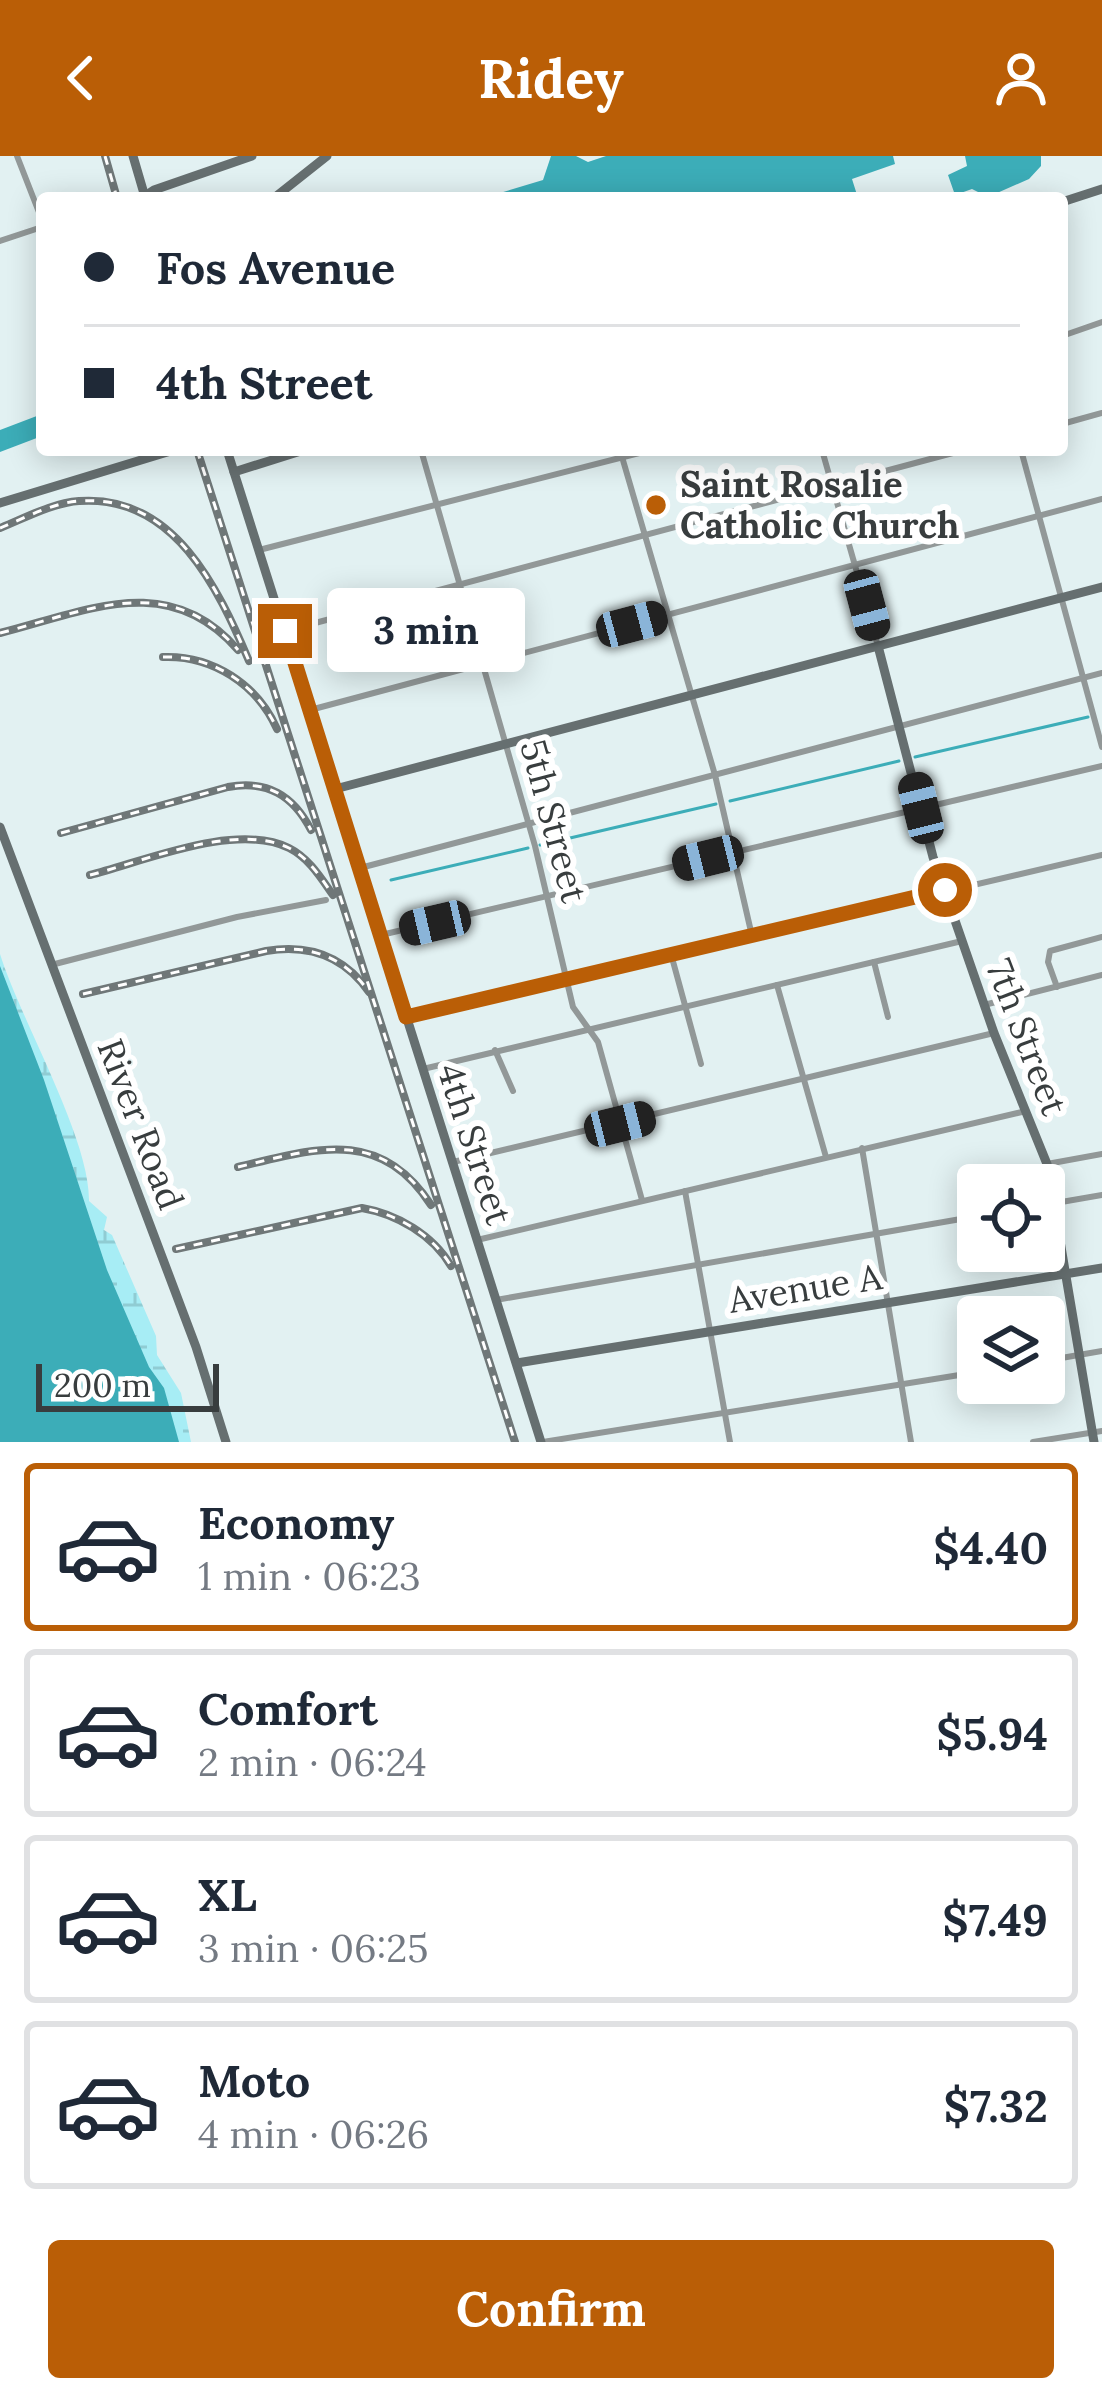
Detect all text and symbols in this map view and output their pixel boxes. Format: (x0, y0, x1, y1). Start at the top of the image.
text: Ridey (478, 44, 624, 113)
icon: back (48, 45, 114, 111)
icon: person (988, 45, 1054, 111)
text: Fos Avenue (156, 239, 395, 296)
text: 4th Street (156, 354, 372, 411)
place label: Saint Rosalie Catholic Church (680, 461, 959, 548)
marker: Saint Rosalie Catholic Church (643, 492, 669, 518)
car (840, 566, 894, 644)
callout: 3 min (327, 589, 525, 673)
car (593, 597, 671, 651)
route end (258, 604, 312, 658)
text: 3 min (373, 605, 479, 655)
street label: 5th Street (510, 735, 598, 907)
car (895, 769, 947, 847)
car (669, 832, 747, 884)
route start (918, 863, 972, 917)
car (396, 897, 474, 949)
street label: 7th Street (976, 952, 1078, 1122)
street label: River Road (87, 1032, 195, 1216)
street label: 4th Street (427, 1058, 523, 1230)
car (581, 1098, 659, 1150)
map controls (957, 1164, 1065, 1404)
button: locate (957, 1164, 1065, 1272)
street label: Avenue A (724, 1253, 885, 1323)
button: layers (957, 1296, 1065, 1404)
scale bar (36, 1358, 219, 1411)
text: 200 m (54, 1364, 151, 1406)
icon: car (54, 1493, 162, 1601)
text: Economy (198, 1494, 394, 1551)
text: $4.40 (933, 1519, 1048, 1576)
text: 1 min · 06:23 (198, 1551, 421, 1601)
icon: car (54, 1679, 162, 1787)
text: Comfort (198, 1680, 378, 1737)
text: $5.94 (936, 1705, 1048, 1762)
text: 2 min · 06:24 (198, 1737, 427, 1787)
icon: car (54, 1865, 162, 1973)
text: XL (198, 1866, 257, 1923)
text: $7.49 (942, 1891, 1048, 1948)
text: 3 min · 06:25 (198, 1923, 428, 1973)
icon: car (54, 2051, 162, 2159)
text: Moto (198, 2052, 310, 2109)
text: $7.32 (944, 2077, 1048, 2134)
text: 4 min · 06:26 (198, 2109, 429, 2159)
button: Confirm (48, 2240, 1054, 2378)

